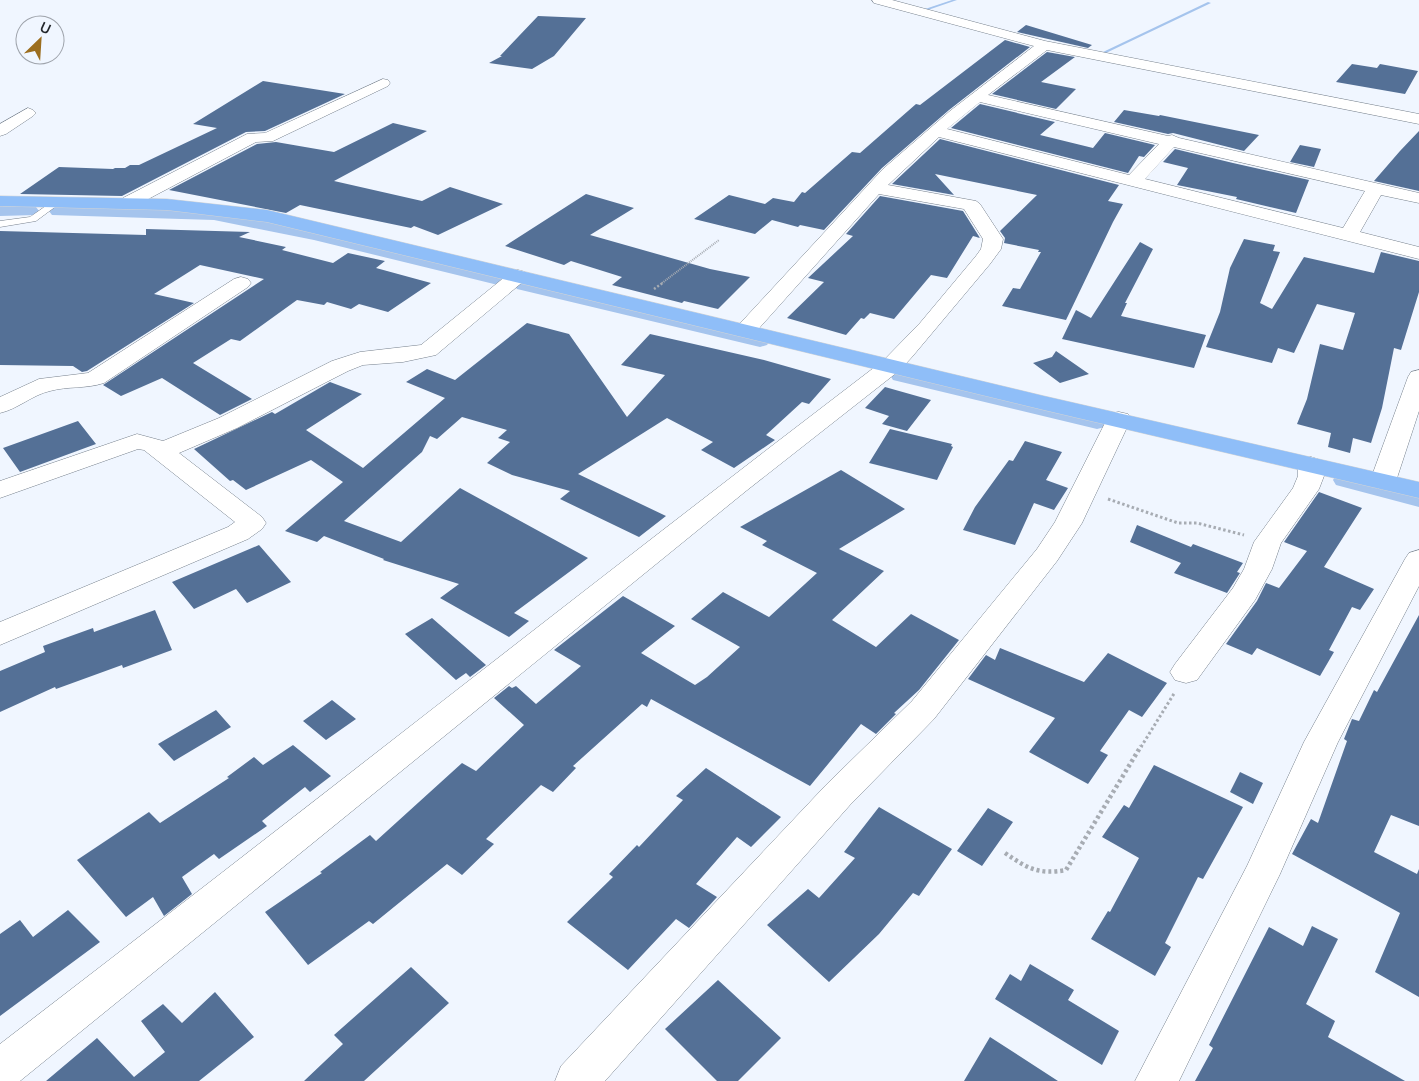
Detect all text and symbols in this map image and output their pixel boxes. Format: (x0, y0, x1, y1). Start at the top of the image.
north arrow (15, 15, 65, 65)
text: U (37, 17, 54, 39)

